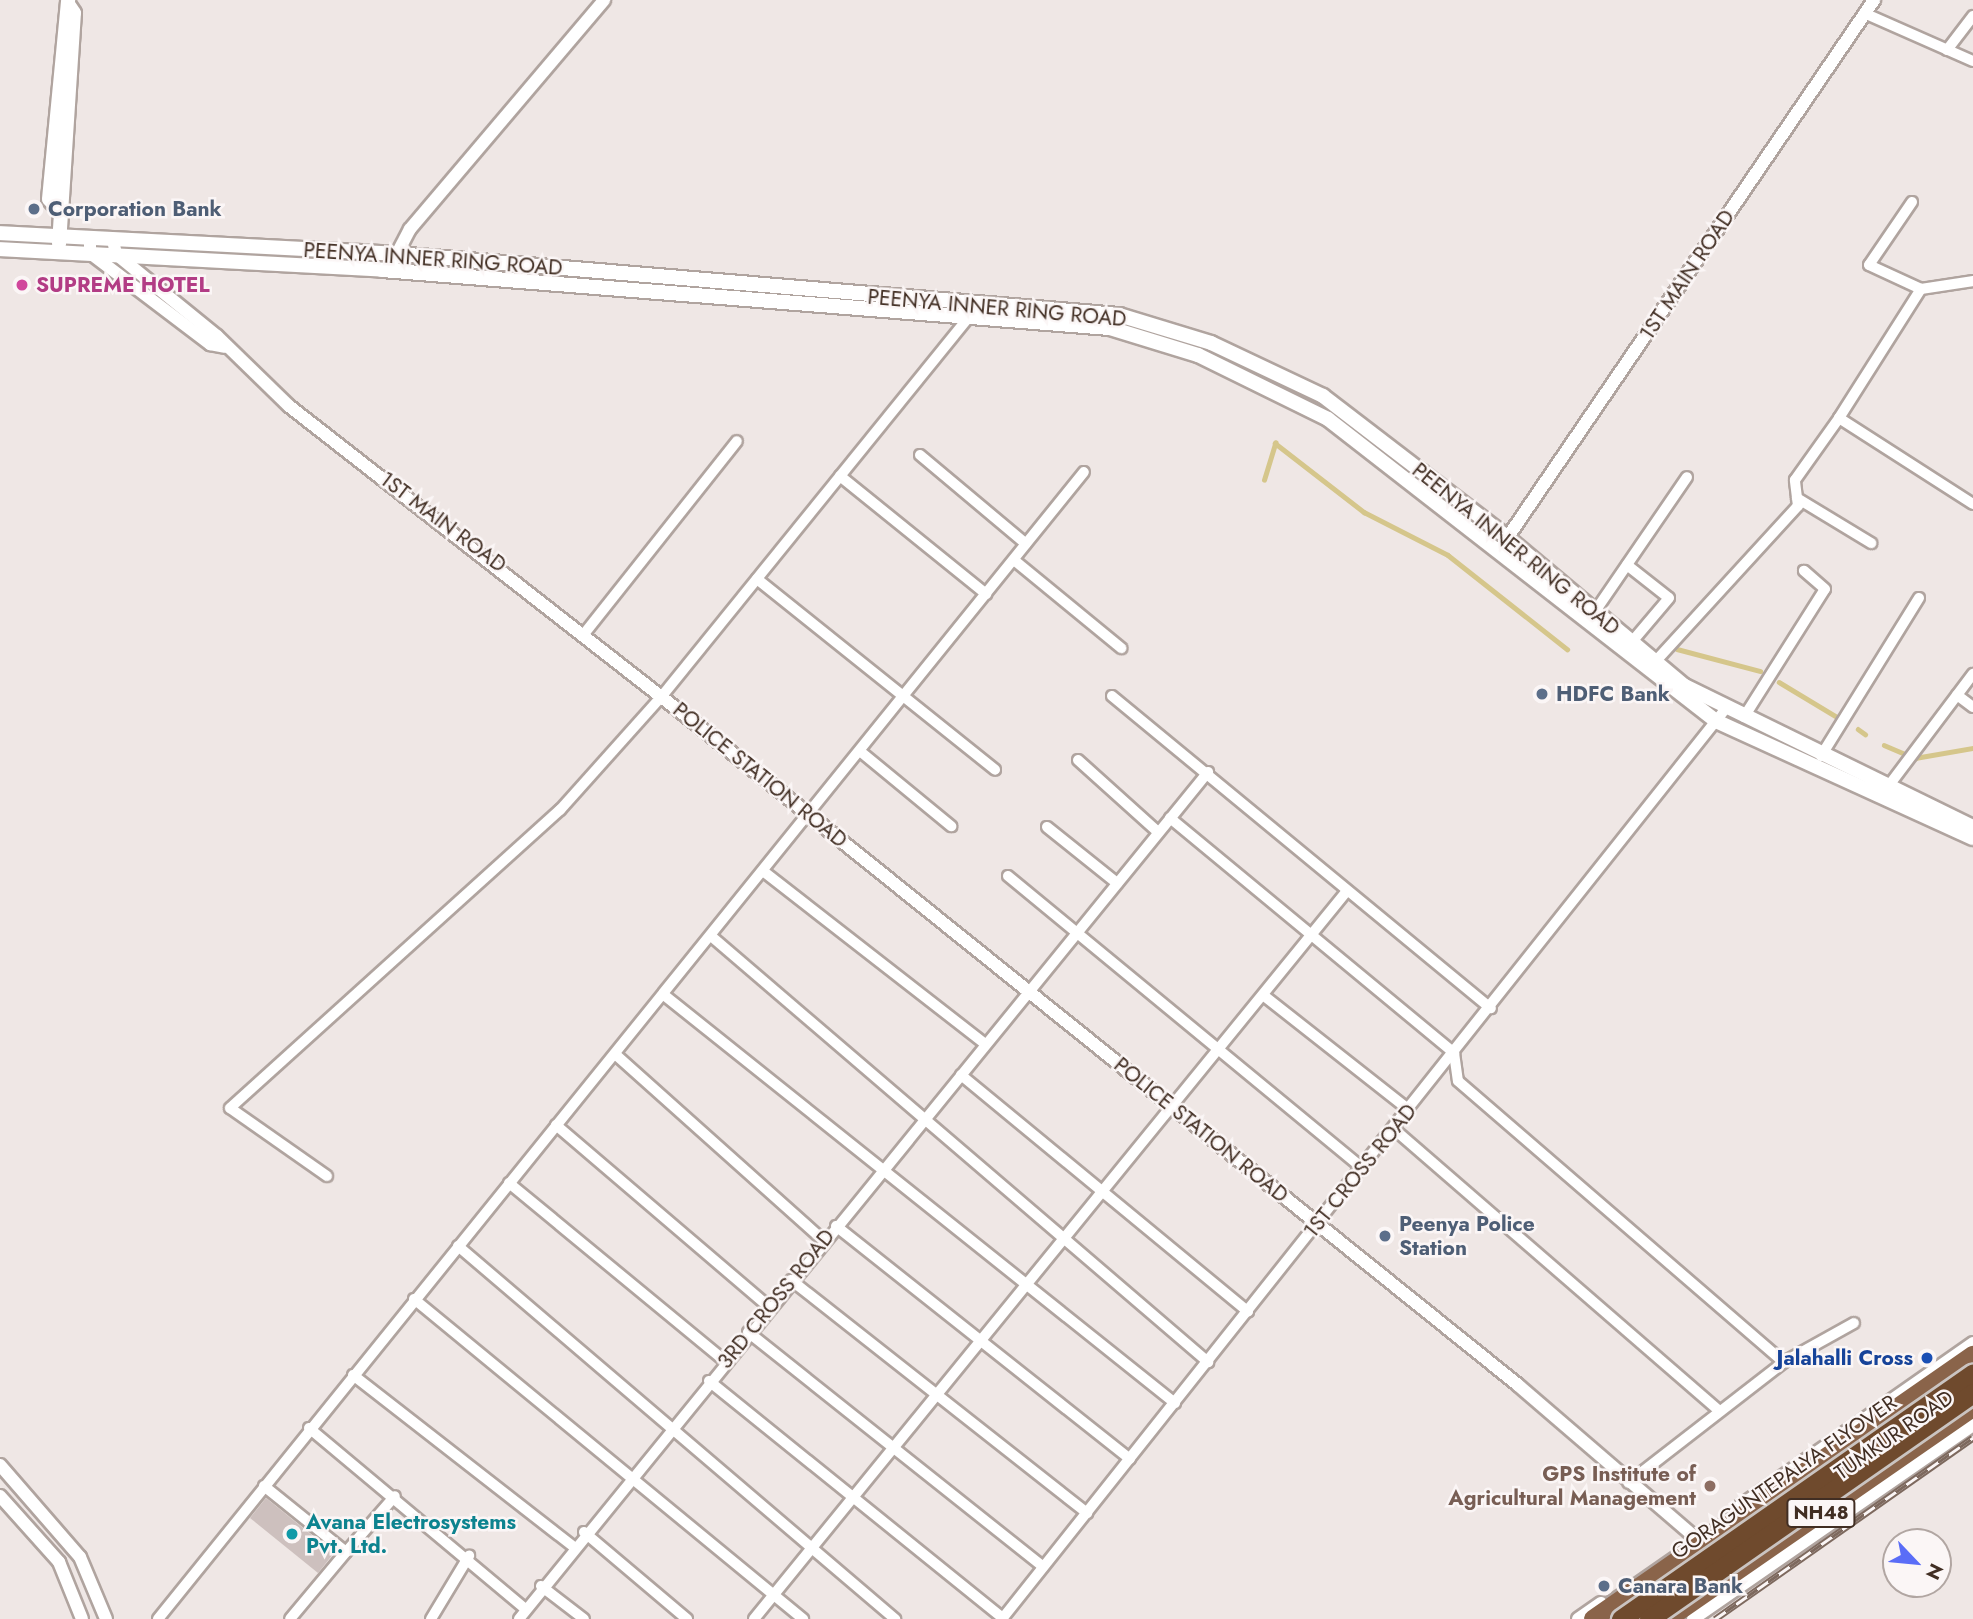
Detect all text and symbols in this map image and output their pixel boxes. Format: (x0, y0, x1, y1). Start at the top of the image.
place label: Corporation Bank (48, 196, 222, 222)
marker: Corporation Bank (26, 201, 42, 217)
street label: 1ST MAIN ROAD (1634, 205, 1740, 345)
street label: PEENYA INNER RING ROAD (303, 237, 563, 281)
place label: SUPREME HOTEL (36, 272, 210, 298)
marker: SUPREME HOTEL (14, 277, 30, 293)
street label: PEENYA INNER RING ROAD (867, 284, 1127, 332)
street label: PEENYA INNER RING ROAD (1407, 458, 1625, 640)
street label: 1ST MAIN ROAD (375, 466, 511, 578)
place label: HDFC Bank (1556, 681, 1670, 707)
marker: HDFC Bank (1534, 686, 1550, 702)
street label: POLICE STATION ROAD (668, 697, 852, 853)
street label: POLICE STATION ROAD (1109, 1052, 1293, 1208)
street label: 1ST CROSS ROAD (1298, 1099, 1422, 1243)
place label: Peenya Police Station (1399, 1211, 1535, 1261)
street label: 3RD CROSS ROAD (712, 1224, 840, 1374)
marker: Peenya Police Station (1377, 1228, 1393, 1244)
place label: Jalahalli Cross (1776, 1345, 1913, 1371)
marker: Jalahalli Cross (1919, 1350, 1935, 1366)
street label: TUMKUR ROAD (1830, 1385, 1958, 1485)
street label: GORAGUNTEPALYA FLYOVER (1667, 1390, 1901, 1564)
place label: GPS Institute of Agricultural Management (1448, 1461, 1696, 1511)
marker: GPS Institute of Agricultural Management (1702, 1478, 1718, 1494)
road number: NH48 (1786, 1498, 1856, 1528)
place label: Avana Electrosystems Pvt. Ltd. (306, 1509, 516, 1559)
marker: Avana Electrosystems Pvt. Ltd. (284, 1526, 300, 1542)
north arrow (1882, 1528, 1952, 1598)
text: N (1919, 1559, 1950, 1584)
place label: Canara Bank (1618, 1573, 1743, 1599)
marker: Canara Bank (1596, 1578, 1612, 1594)

